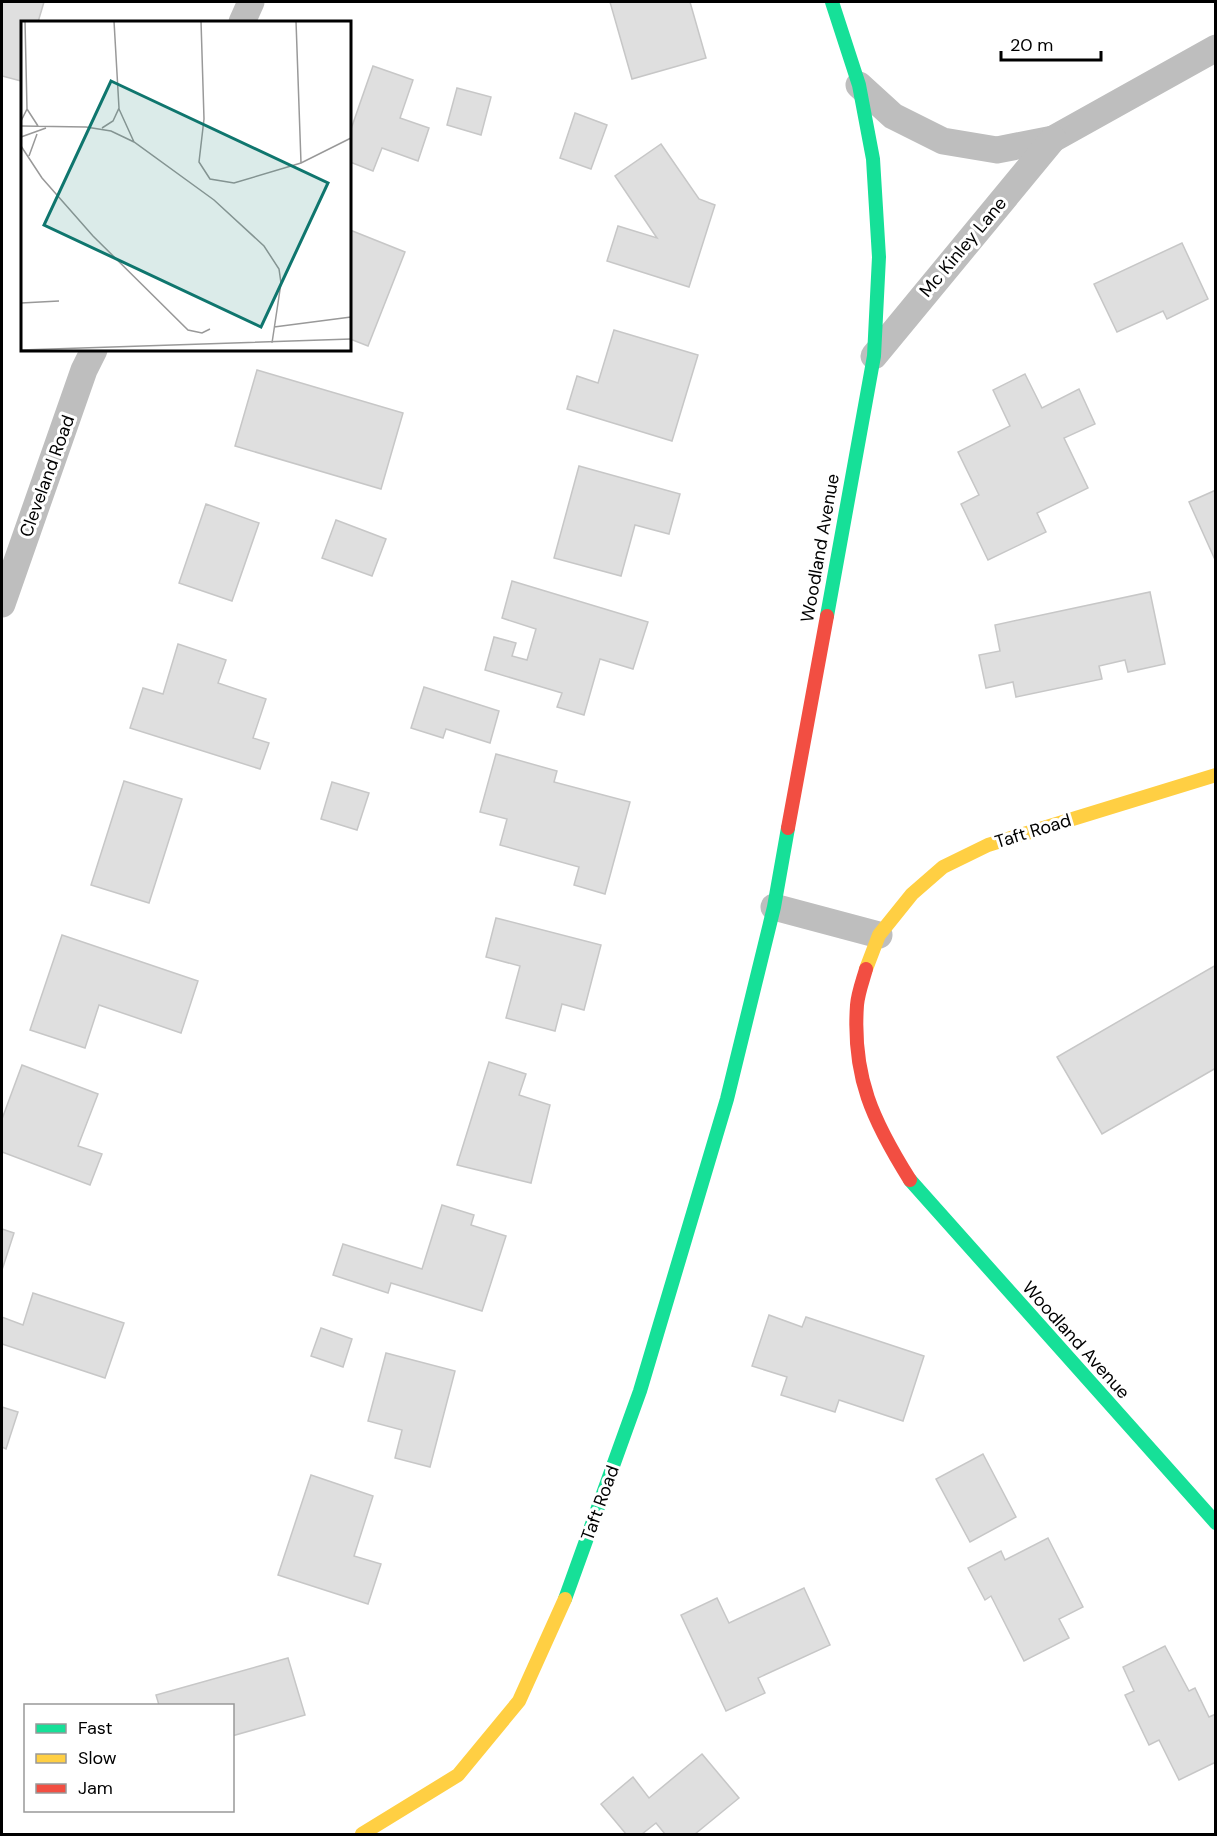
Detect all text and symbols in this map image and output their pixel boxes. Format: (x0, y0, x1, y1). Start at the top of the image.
inset map (21, 21, 351, 351)
scale bar (1001, 24, 1102, 62)
text: 20 m (1010, 33, 1053, 57)
street label: Mc Kinley Lane (914, 192, 1012, 302)
street label: Cleveland Road (14, 412, 80, 540)
street label: Woodland Avenue (795, 472, 845, 624)
street label: Taft Road (992, 808, 1074, 854)
street label: Woodland Avenue (1017, 1276, 1135, 1404)
street label: Taft Road (575, 1462, 625, 1544)
legend (24, 1704, 234, 1812)
text: Fast (78, 1716, 113, 1740)
text: Slow (78, 1746, 117, 1770)
text: Jam (78, 1776, 113, 1800)

